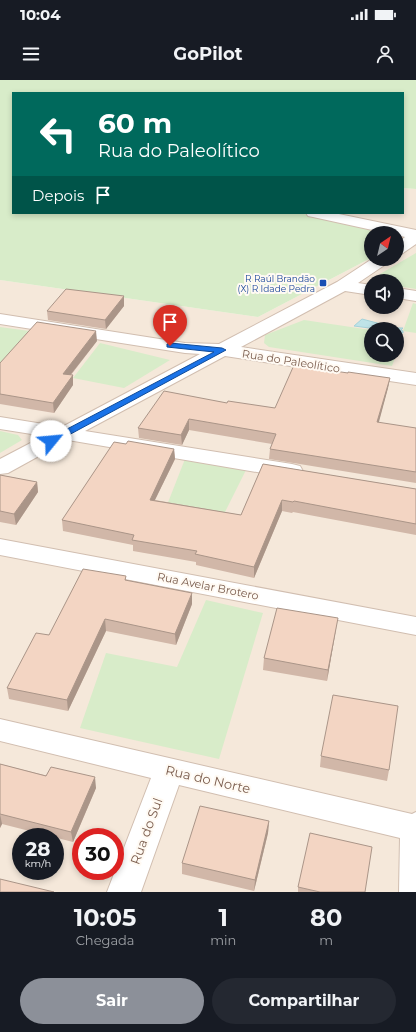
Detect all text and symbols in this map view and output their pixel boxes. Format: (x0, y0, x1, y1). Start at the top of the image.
text: 10:04 (20, 5, 61, 24)
icon: menu (20, 43, 42, 65)
text: GoPilot (173, 43, 243, 65)
icon: person (374, 43, 396, 65)
text: 60 m (98, 106, 172, 140)
icon: left (32, 108, 84, 160)
text: Rua do Paleolítico (98, 140, 260, 162)
icon: arrive (92, 184, 114, 206)
text: Depois (32, 186, 84, 205)
north arrow (364, 226, 404, 266)
map controls (364, 226, 404, 362)
place label: R Raúl Brandão (X) R Idade Pedra (237, 273, 315, 294)
button: sound (364, 274, 404, 314)
marker: R Raúl Brandão (X) R Idade Pedra (318, 278, 328, 288)
pin (153, 305, 187, 346)
icon: arrive (159, 311, 181, 333)
button: search (364, 322, 404, 362)
street label: Rua do Paleolítico (241, 346, 341, 376)
position arrow (30, 420, 72, 462)
street label: Rua Avelar Brotero (156, 569, 260, 603)
street label: Rua do Norte (164, 761, 252, 797)
street label: Rua do Sul (127, 795, 165, 867)
speed limit sign: 30 (72, 828, 124, 880)
text: 28 (26, 837, 51, 861)
text: km/h (25, 857, 51, 870)
text: 10:05 (74, 903, 136, 932)
text: 1 (219, 903, 228, 932)
text: 80 (310, 903, 342, 932)
text: Chegada (76, 932, 135, 948)
text: min (210, 932, 236, 948)
text: m (319, 932, 333, 948)
button: Sair (20, 978, 204, 1024)
button: Compartilhar (212, 978, 396, 1024)

